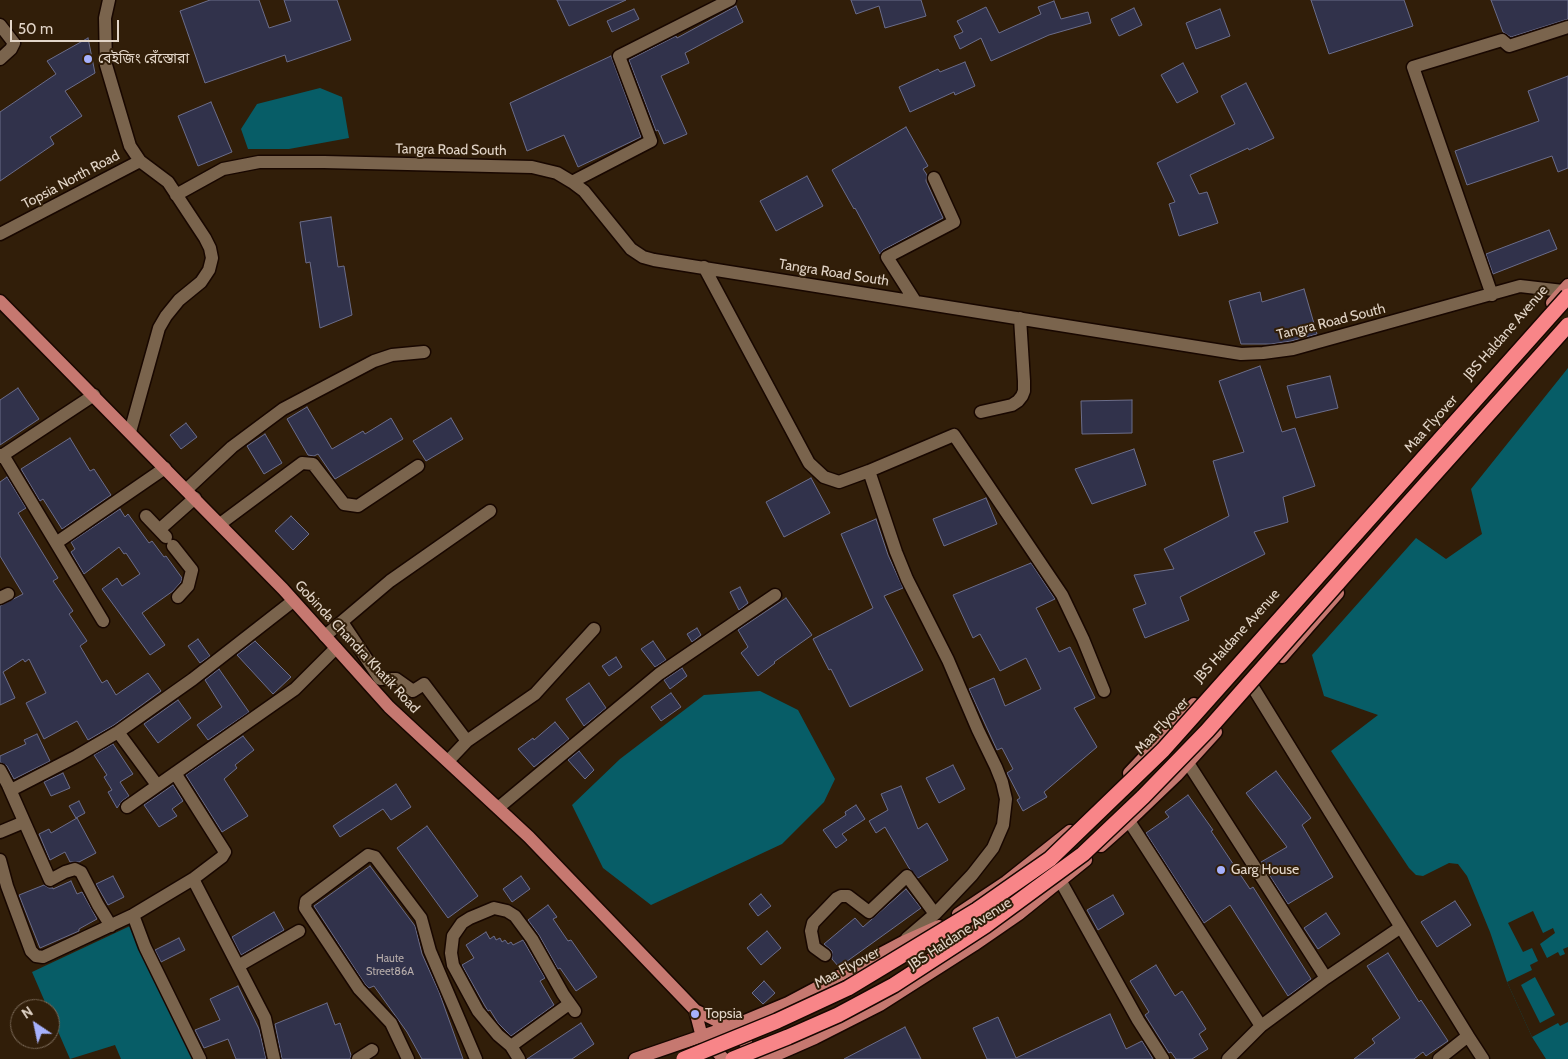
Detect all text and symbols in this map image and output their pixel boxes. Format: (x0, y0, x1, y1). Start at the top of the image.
scale bar (12, 10, 121, 42)
text: 50 m (18, 20, 53, 38)
place label: বেইজিং রেঁস্তোরা (98, 51, 189, 67)
marker: বেইজিং রেঁস্তোরা (82, 53, 94, 65)
street label: Tangra Road South (395, 141, 507, 159)
street label: Topsia North Road (19, 147, 123, 213)
street label: Tangra Road South (778, 256, 890, 290)
street label: JBS Haldane Avenue (1460, 282, 1552, 384)
street label: Tangra Road South (1275, 300, 1387, 344)
street label: Maa Flyover (1401, 392, 1461, 456)
street label: Gobinda Chandra Khatik Road (291, 577, 423, 717)
street label: JBS Haldane Avenue (1191, 586, 1283, 686)
street label: Maa Flyover (1132, 694, 1192, 758)
place label: Garg House (1231, 862, 1299, 878)
marker: Garg House (1215, 864, 1227, 876)
street label: JBS Haldane Avenue (905, 894, 1015, 974)
street label: Maa Flyover (812, 944, 882, 992)
house number: Haute Street86A (366, 952, 414, 978)
north arrow (10, 999, 60, 1049)
text: N (18, 1002, 36, 1023)
place label: Topsia (705, 1006, 742, 1022)
marker: Topsia (689, 1008, 701, 1020)

